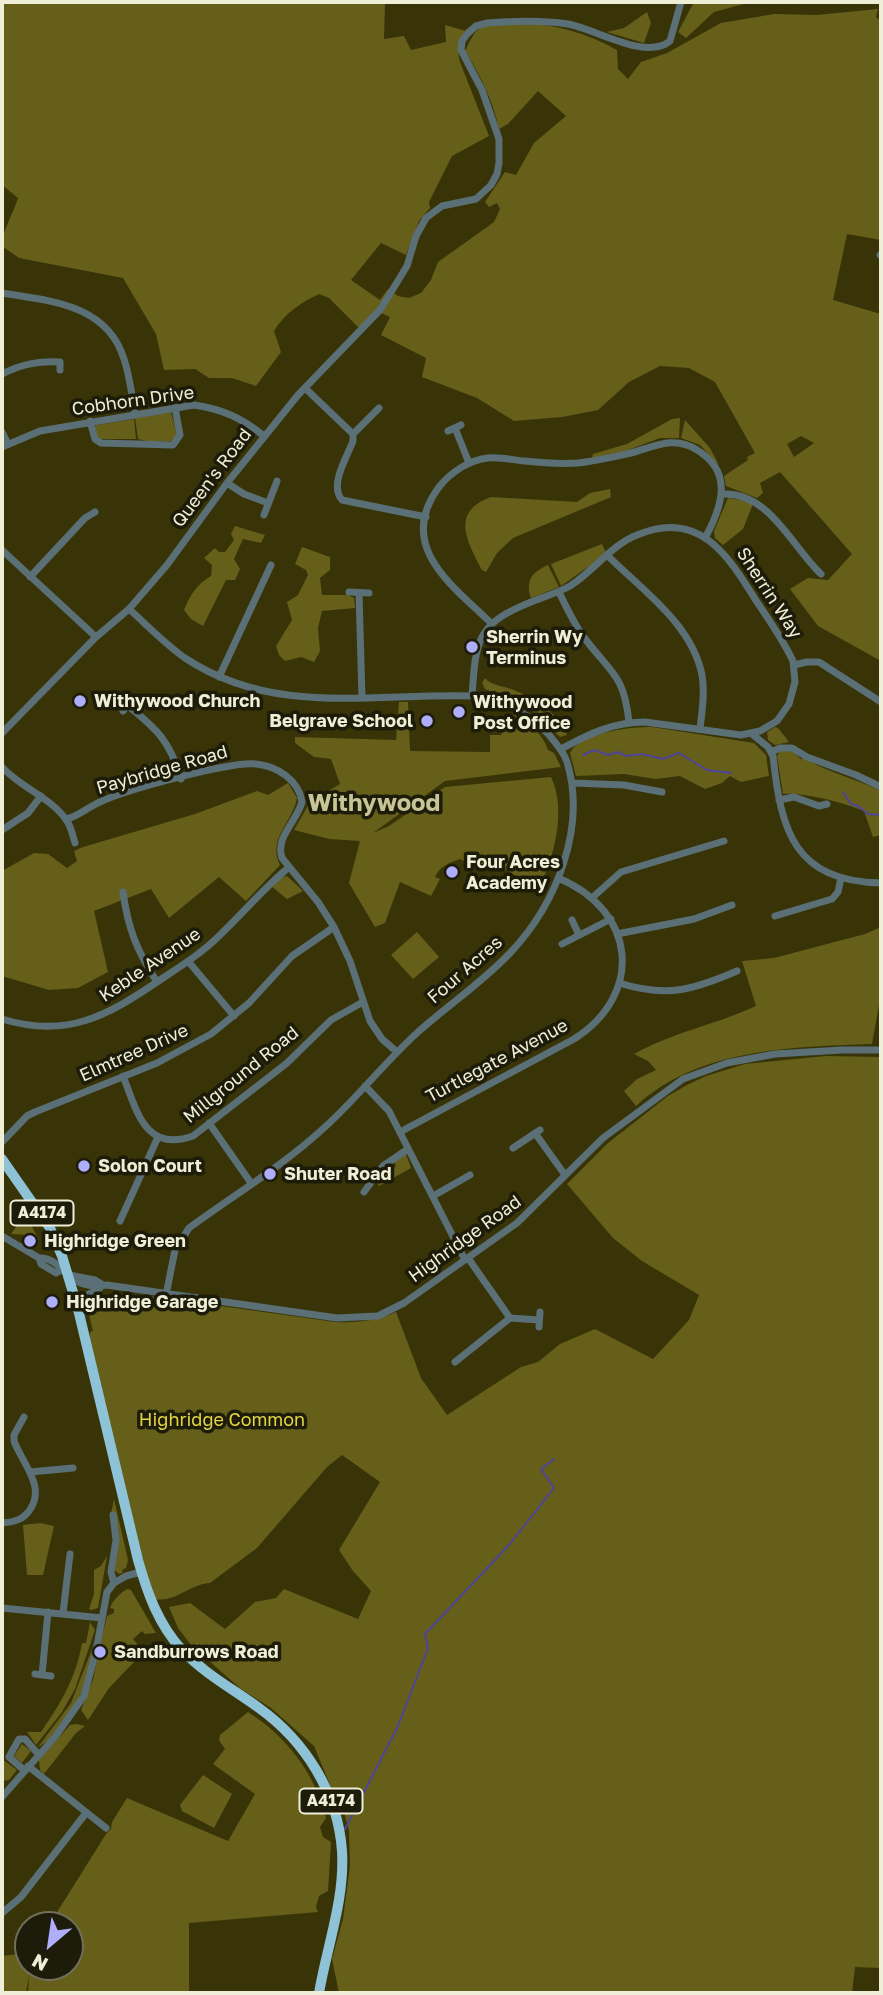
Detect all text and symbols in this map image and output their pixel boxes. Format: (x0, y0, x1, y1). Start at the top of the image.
street label: Cobhorn Drive (71, 382, 195, 420)
street label: Queen's Road (168, 424, 256, 532)
street label: Sherrin Way (732, 544, 806, 642)
place label: Sherrin Wy Terminus (486, 626, 583, 668)
marker: Sherrin Wy Terminus (464, 639, 480, 655)
place label: Withywood Church (94, 690, 260, 712)
place label: Withywood Post Office (473, 691, 572, 734)
marker: Withywood Church (72, 693, 88, 709)
marker: Withywood Post Office (451, 704, 467, 720)
place label: Belgrave School (269, 710, 413, 732)
marker: Belgrave School (419, 713, 435, 729)
street label: Paybridge Road (94, 741, 230, 799)
district label: Withywood (308, 789, 440, 817)
place label: Four Acres Academy (466, 851, 560, 894)
marker: Four Acres Academy (444, 864, 460, 880)
street label: Keble Avenue (95, 923, 205, 1007)
street label: Four Acres (423, 932, 507, 1008)
street label: Turtlegate Avenue (422, 1014, 572, 1108)
street label: Elmtree Drive (76, 1019, 192, 1087)
street label: Millground Road (179, 1022, 303, 1128)
place label: Solon Court (98, 1155, 202, 1177)
marker: Solon Court (76, 1158, 92, 1174)
place label: Shuter Road (284, 1163, 392, 1185)
marker: Shuter Road (262, 1166, 278, 1182)
street label: Highridge Road (405, 1191, 525, 1287)
road number: A4174 (10, 1200, 74, 1226)
place label: Highridge Green (44, 1230, 186, 1252)
marker: Highridge Green (22, 1233, 38, 1249)
place label: Highridge Garage (66, 1291, 218, 1313)
marker: Highridge Garage (44, 1294, 60, 1310)
park label: Highridge Common (139, 1409, 305, 1431)
place label: Sandburrows Road (114, 1641, 279, 1663)
marker: Sandburrows Road (92, 1644, 108, 1660)
road number: A4174 (300, 1788, 362, 1814)
north arrow (14, 1911, 84, 1981)
text: N (28, 1949, 51, 1977)

